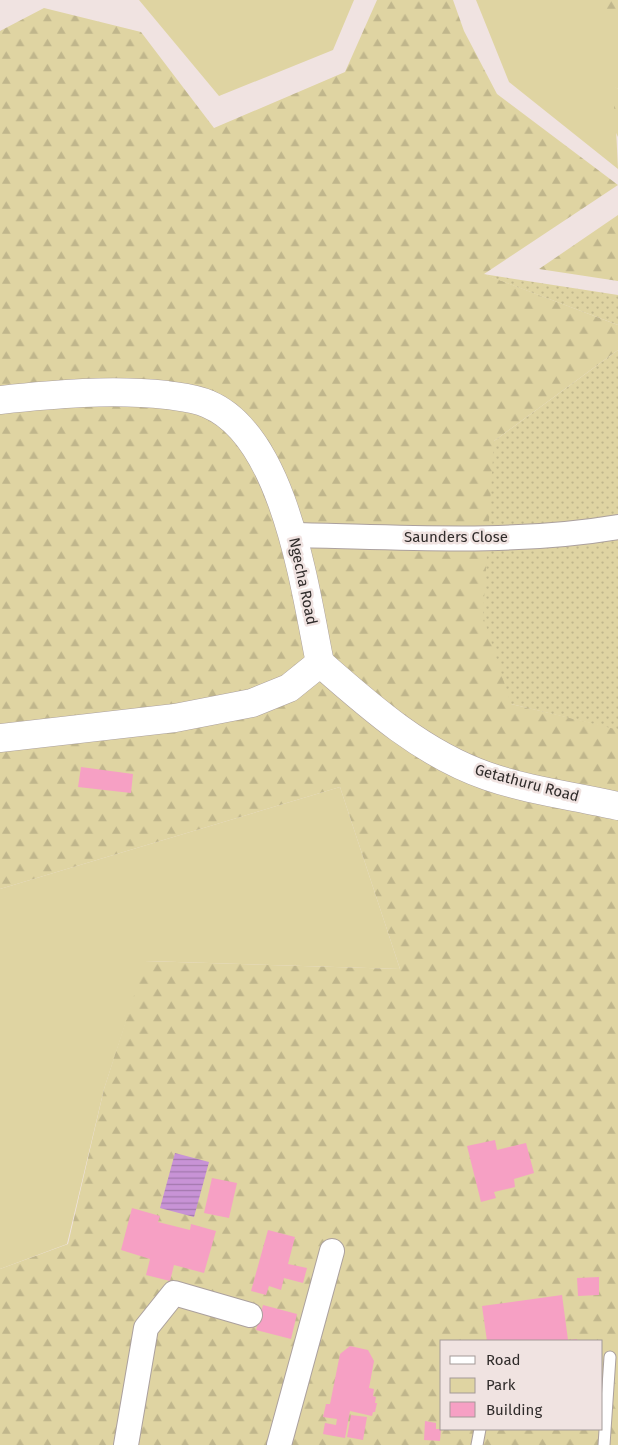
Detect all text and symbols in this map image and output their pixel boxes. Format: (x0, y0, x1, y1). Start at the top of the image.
street label: Saunders Close (404, 528, 508, 546)
street label: Ngecha Road (285, 536, 321, 626)
street label: Getathuru Road (473, 760, 581, 806)
legend (440, 1340, 603, 1430)
text: Road (486, 1351, 521, 1369)
text: Park (486, 1376, 516, 1394)
text: Building (486, 1401, 542, 1419)

